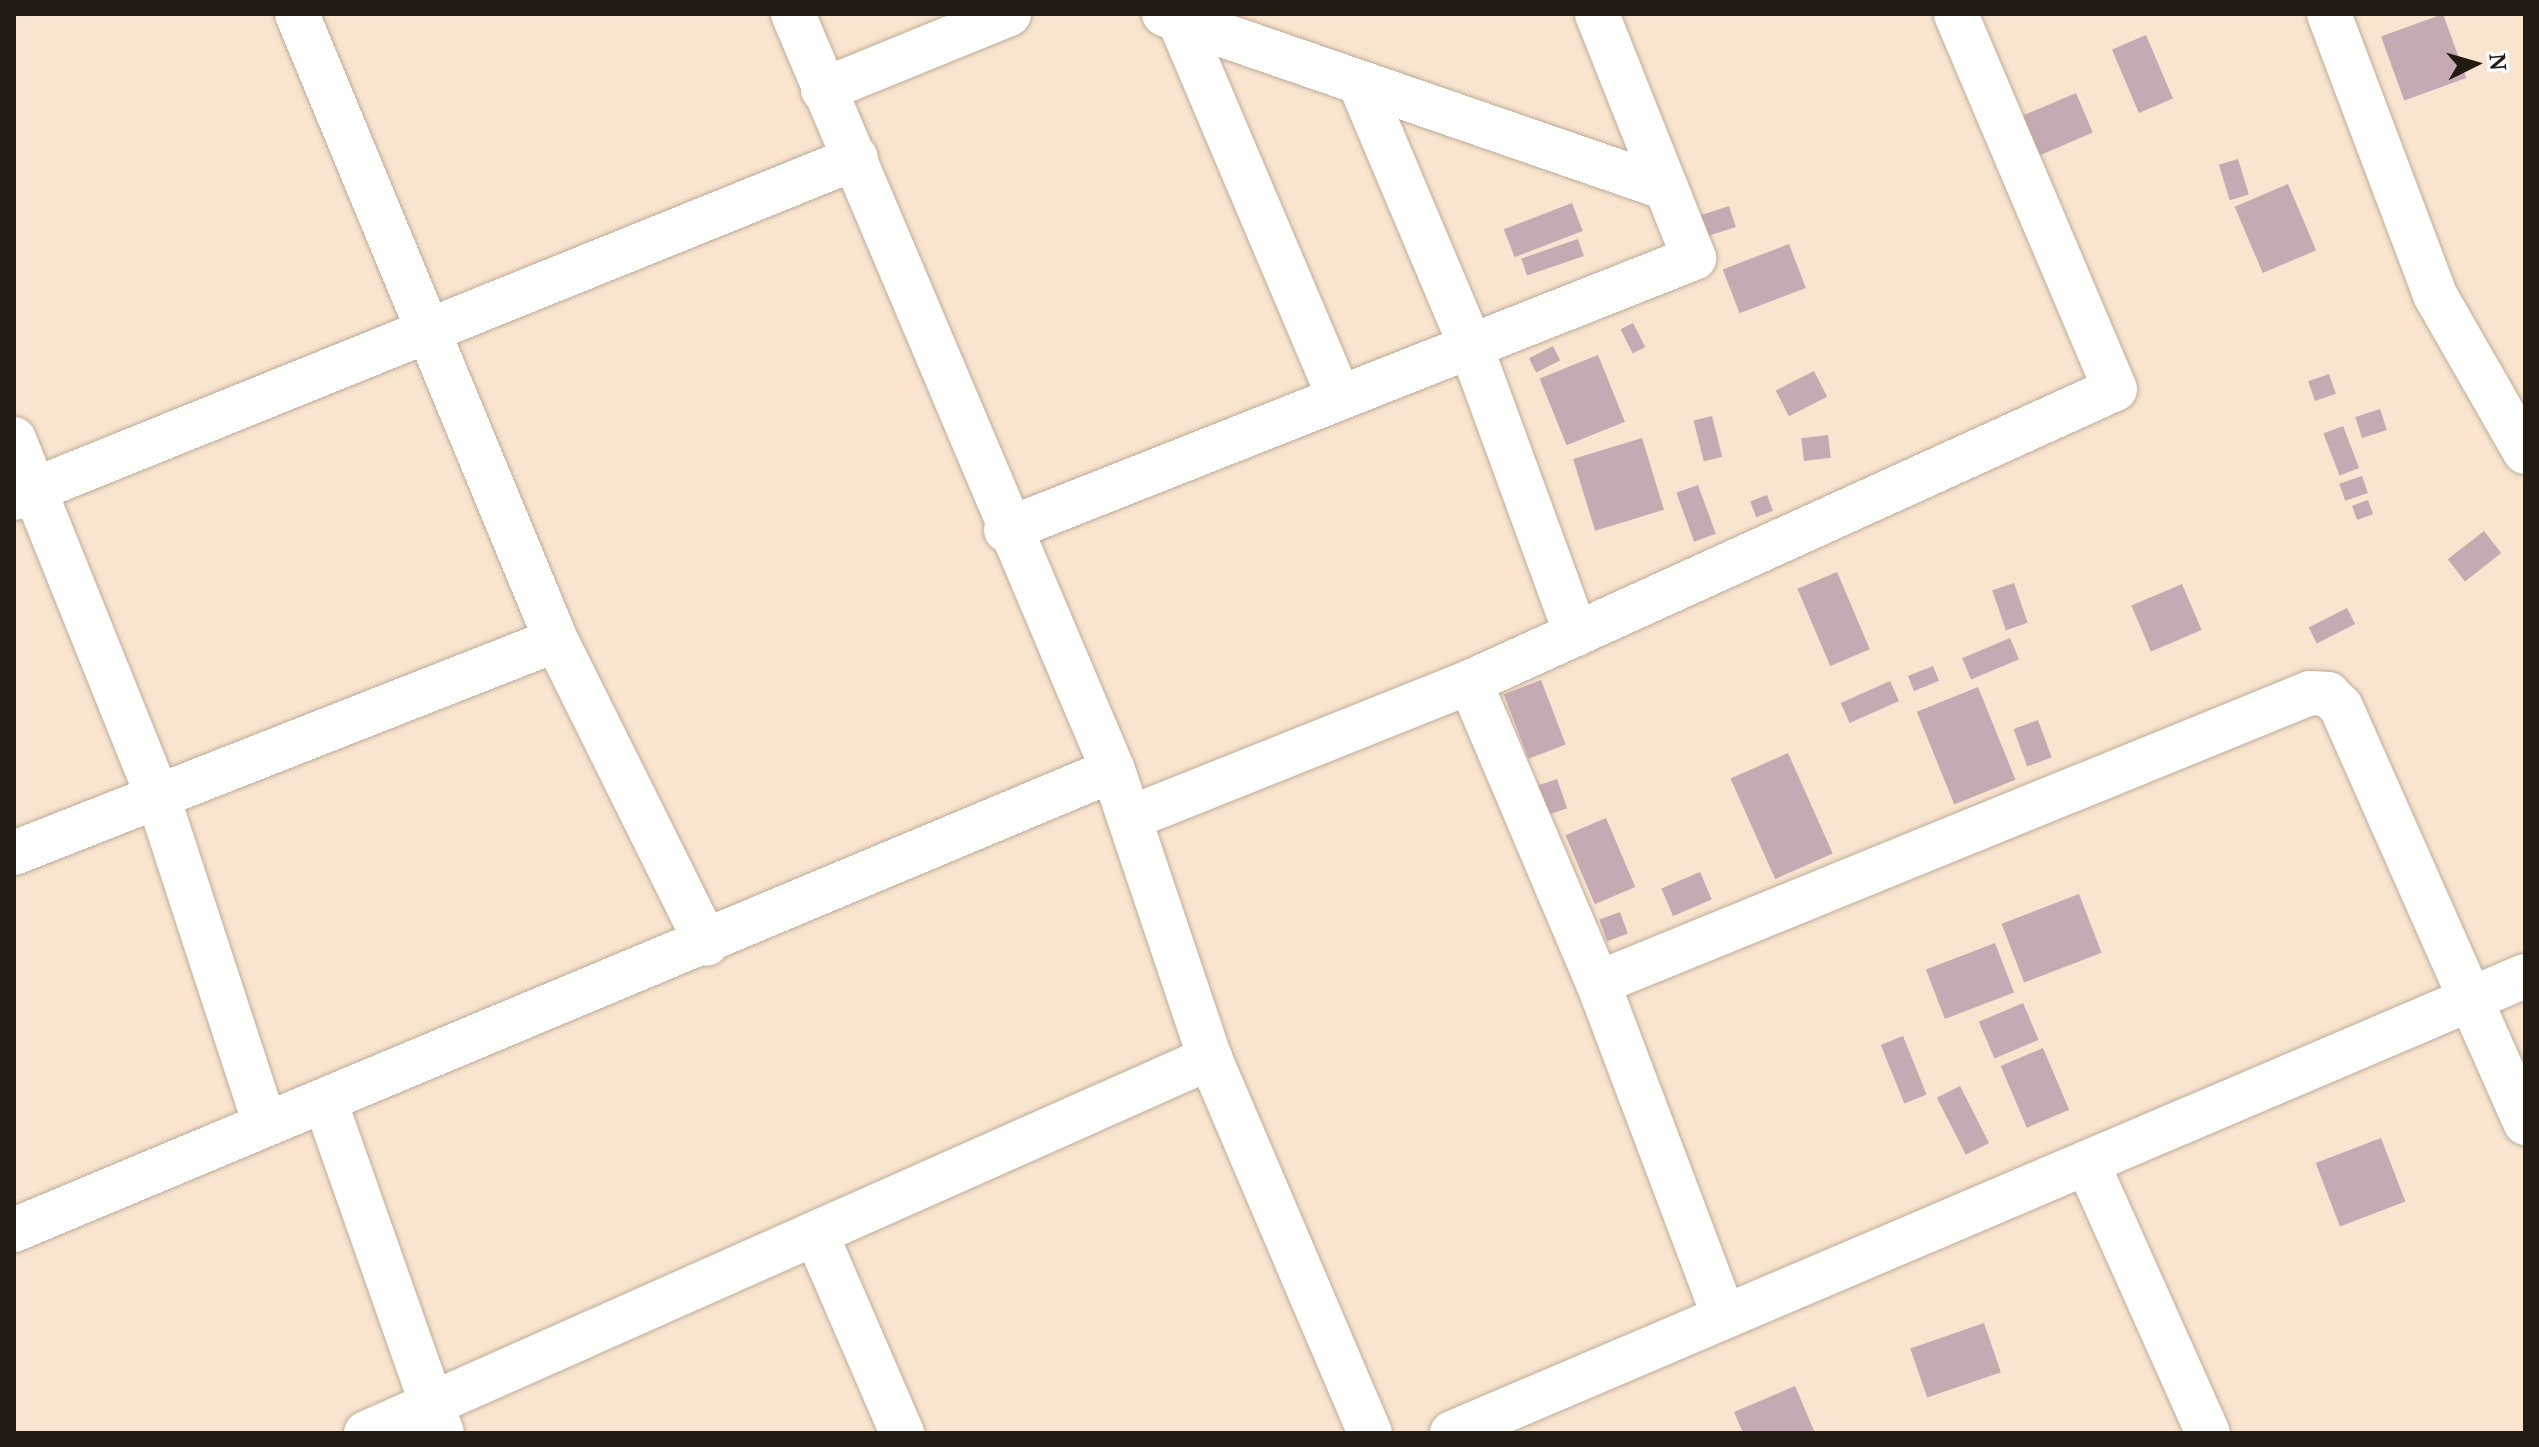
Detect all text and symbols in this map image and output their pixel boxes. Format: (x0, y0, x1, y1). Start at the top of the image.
north arrow (2435, 24, 2515, 104)
text: N (2483, 52, 2515, 72)

